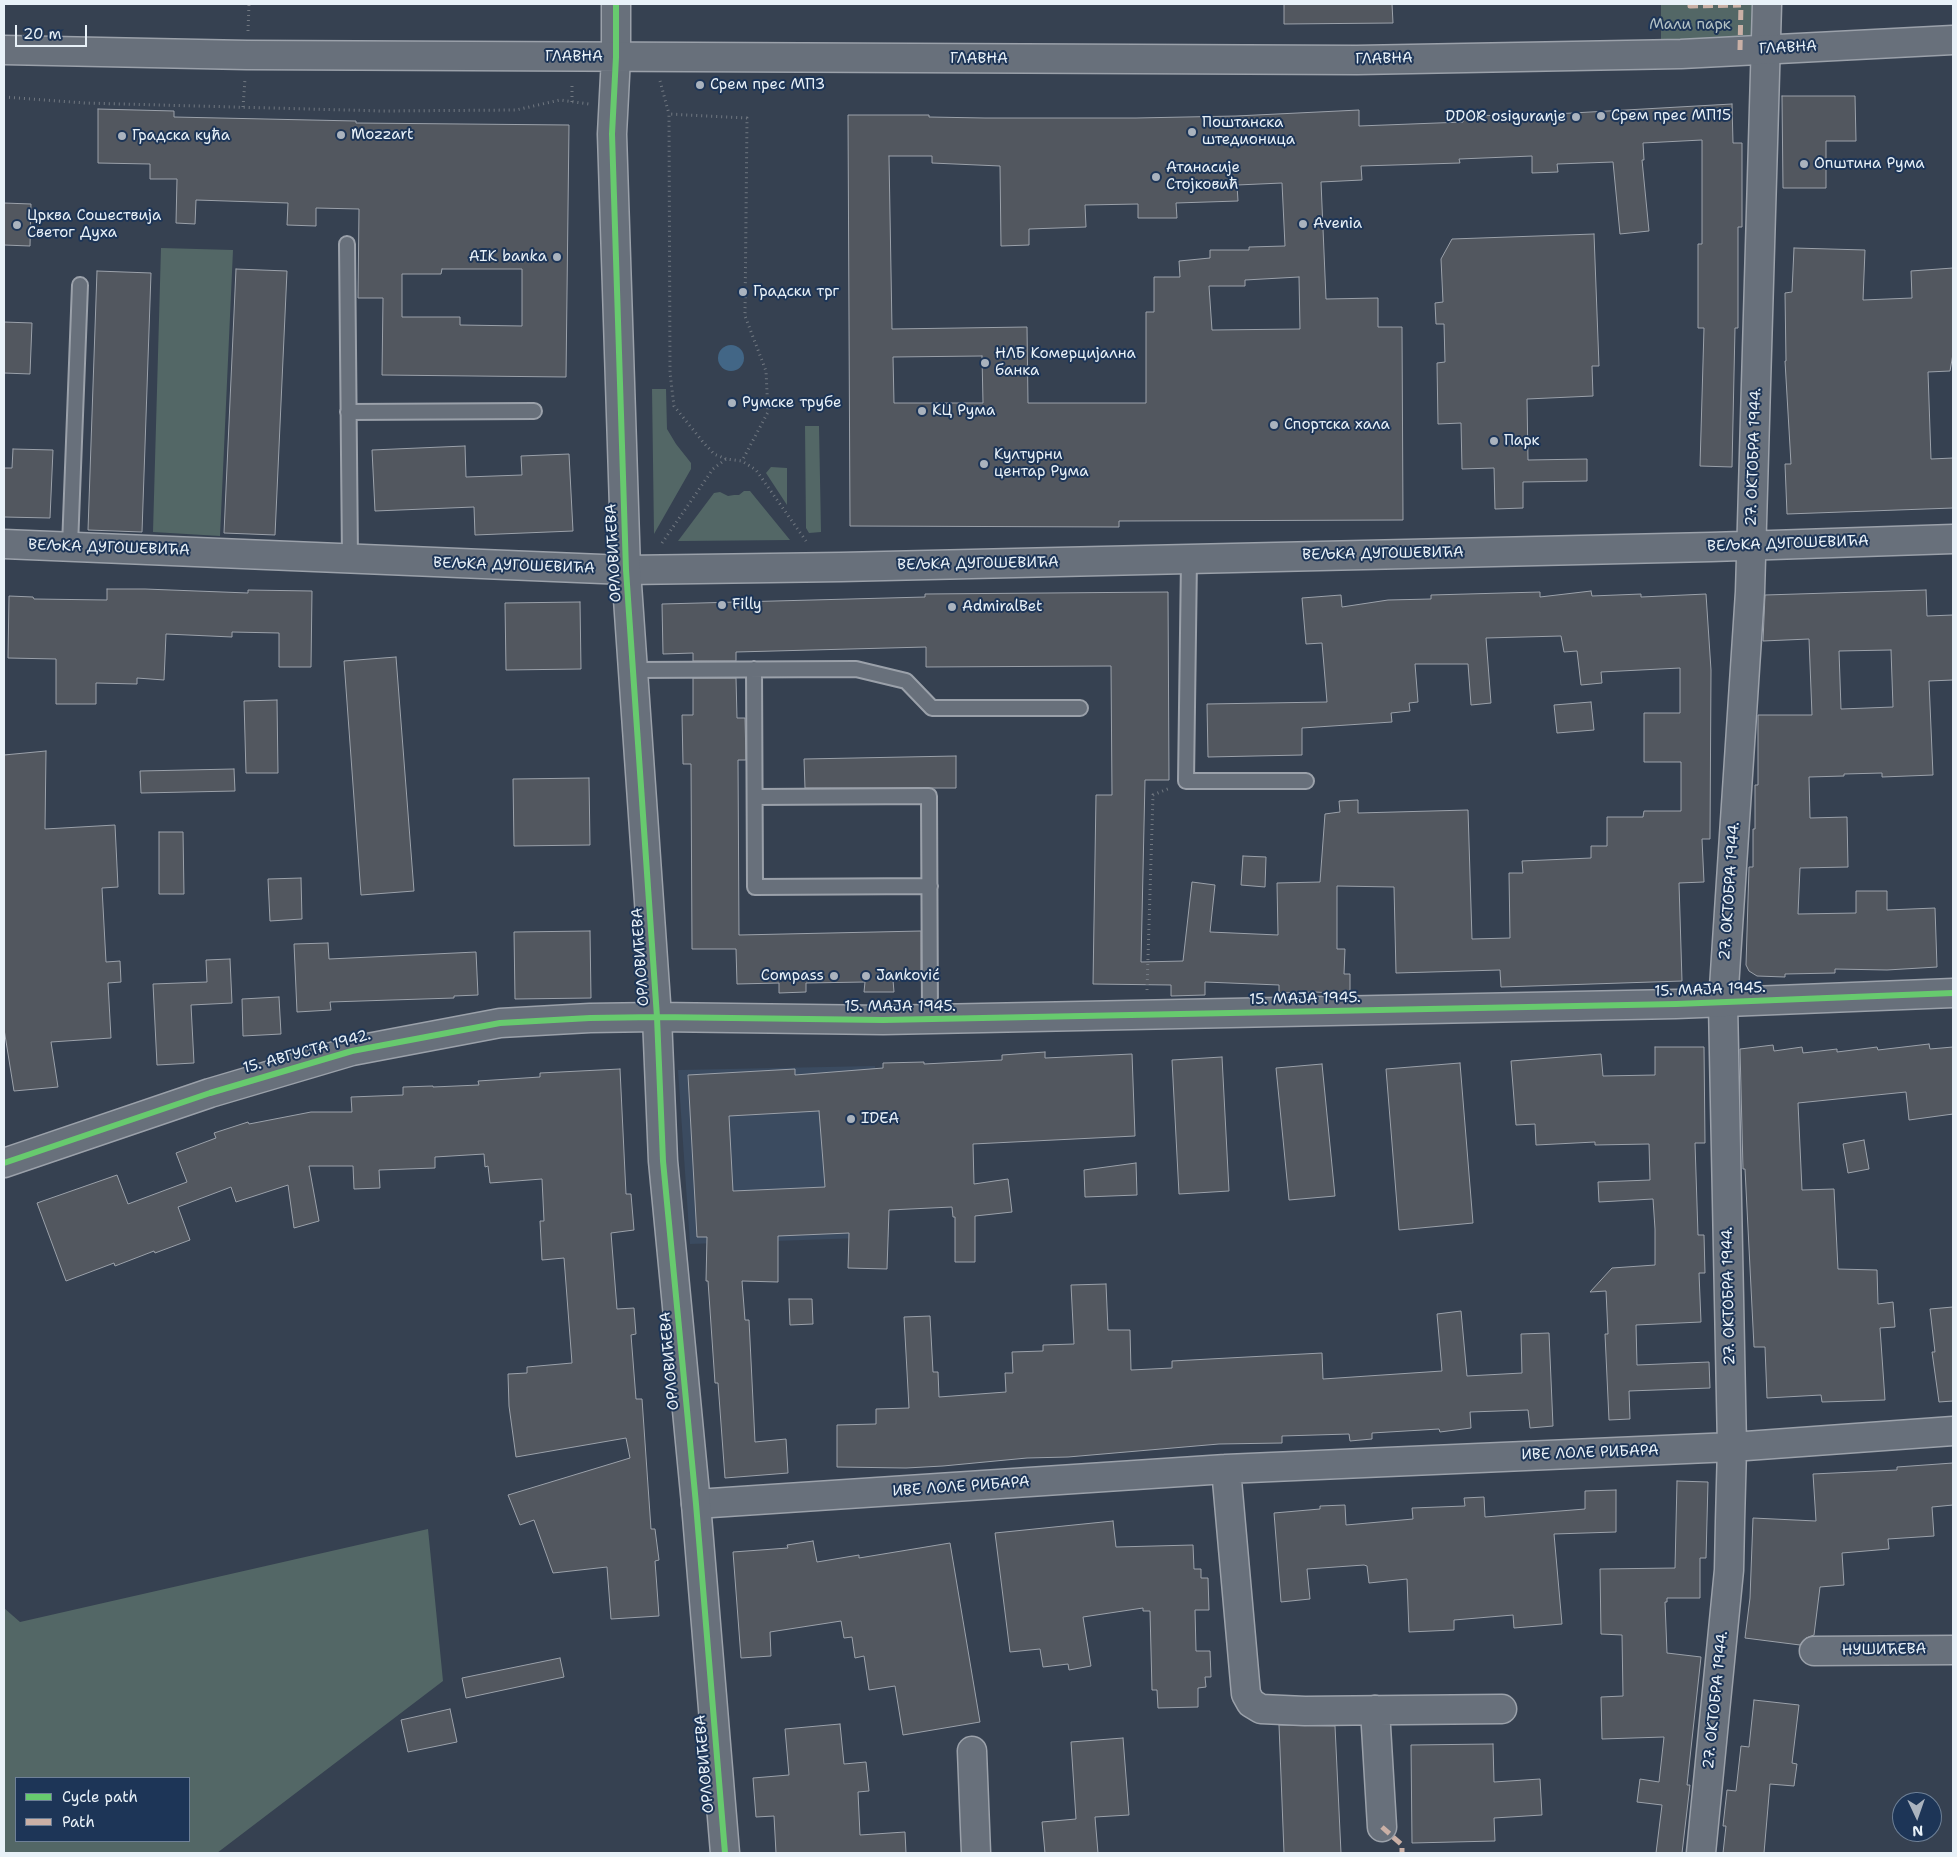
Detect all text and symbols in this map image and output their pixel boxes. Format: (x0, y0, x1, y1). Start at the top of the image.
scale bar (18, 15, 90, 47)
park label: Мали парк (1649, 16, 1731, 34)
text: 20 m (23, 24, 62, 44)
street label: ГЛАВНА (1759, 37, 1817, 59)
street label: ГЛАВНА (545, 48, 603, 66)
street label: ГЛАВНА (1355, 49, 1413, 69)
street label: ГЛАВНА (950, 50, 1008, 68)
place label: Срем прес МП3 (710, 76, 825, 94)
marker: Срем прес МП3 (694, 79, 706, 91)
place label: Срем прес МП15 (1611, 107, 1731, 125)
place label: DDOR osiguranje (1445, 108, 1566, 126)
marker: Срем прес МП15 (1595, 110, 1607, 122)
marker: DDOR osiguranje (1570, 111, 1582, 123)
place label: Поштанска штедионица (1202, 114, 1295, 149)
place label: Mozzart (351, 126, 413, 144)
marker: Поштанска штедионица (1186, 126, 1198, 138)
place label: Градска кућа (132, 127, 230, 145)
marker: Mozzart (335, 129, 347, 141)
marker: Градска кућа (116, 130, 128, 142)
place label: Општина Рума (1814, 155, 1925, 173)
marker: Општина Рума (1798, 158, 1810, 170)
place label: Атанасије Стојковић (1166, 159, 1240, 194)
marker: Атанасије Стојковић (1150, 171, 1162, 183)
place label: Црква Сошествија Светог Духа (27, 207, 161, 242)
place label: Avenia (1313, 215, 1362, 233)
marker: Avenia (1297, 218, 1309, 230)
marker: Црква Сошествија Светог Духа (11, 219, 23, 231)
place label: AIK banka (469, 248, 547, 266)
marker: AIK banka (551, 251, 563, 263)
place label: Градски трг (753, 283, 839, 301)
marker: Градски трг (737, 286, 749, 298)
place label: НЛБ Комерцијална банка (995, 345, 1136, 380)
marker: НЛБ Комерцијална банка (979, 357, 991, 369)
street label: 27. ОКТОБРА 1944. (1743, 387, 1765, 527)
place label: Румске трубе (742, 394, 842, 412)
marker: Румске трубе (726, 397, 738, 409)
place label: КЦ Рума (932, 402, 995, 420)
marker: КЦ Рума (916, 405, 928, 417)
place label: Спортска хала (1284, 416, 1390, 434)
marker: Спортска хала (1268, 419, 1280, 431)
place label: Парк (1504, 432, 1540, 450)
marker: Парк (1488, 435, 1500, 447)
place label: Културни центар Рума (994, 446, 1089, 481)
marker: Културни центар Рума (978, 458, 990, 470)
street label: ОРЛОВИЋЕВА (602, 503, 626, 603)
street label: ВЕЉКА ДУГОШЕВИЋА (1707, 532, 1869, 556)
street label: ВЕЉКА ДУГОШЕВИЋА (28, 536, 190, 560)
street label: ВЕЉКА ДУГОШЕВИЋА (1302, 544, 1464, 564)
street label: ВЕЉКА ДУГОШЕВИЋА (433, 554, 595, 578)
street label: ВЕЉКА ДУГОШЕВИЋА (897, 554, 1059, 574)
place label: Filly (732, 596, 762, 614)
place label: AdmiralBet (962, 598, 1043, 616)
marker: Filly (716, 599, 728, 611)
marker: AdmiralBet (946, 601, 958, 613)
street label: 27. ОКТОБРА 1944. (1716, 821, 1744, 961)
street label: ОРЛОВИЋЕВА (629, 907, 653, 1007)
place label: Compass (761, 967, 824, 985)
place label: Janković (876, 967, 940, 985)
marker: Compass (828, 970, 840, 982)
marker: Janković (860, 970, 872, 982)
street label: 15. МАЈА 1945. (1654, 979, 1766, 1001)
street label: 15. МАЈА 1945. (1249, 989, 1361, 1009)
street label: 15. МАЈА 1945. (844, 998, 956, 1016)
street label: 15. АВГУСТА 1942. (241, 1026, 373, 1078)
place label: IDEA (861, 1110, 899, 1128)
marker: IDEA (845, 1113, 857, 1125)
street label: 27. ОКТОБРА 1944. (1719, 1226, 1739, 1366)
street label: ОРЛОВИЋЕВА (657, 1311, 683, 1411)
street label: ИВЕ ЛОЛЕ РИБАРА (1521, 1442, 1659, 1464)
street label: ИВЕ ЛОЛЕ РИБАРА (892, 1473, 1030, 1501)
street label: 27. ОКТОБРА 1944. (1700, 1630, 1732, 1770)
street label: НУШИЋЕВА (1841, 1640, 1927, 1660)
street label: ОРЛОВИЋЕВА (692, 1714, 718, 1814)
legend (15, 1777, 190, 1842)
text: Cycle path (62, 1787, 138, 1807)
north arrow (1892, 1792, 1942, 1842)
text: Path (62, 1812, 95, 1832)
text: N (1912, 1822, 1924, 1840)

